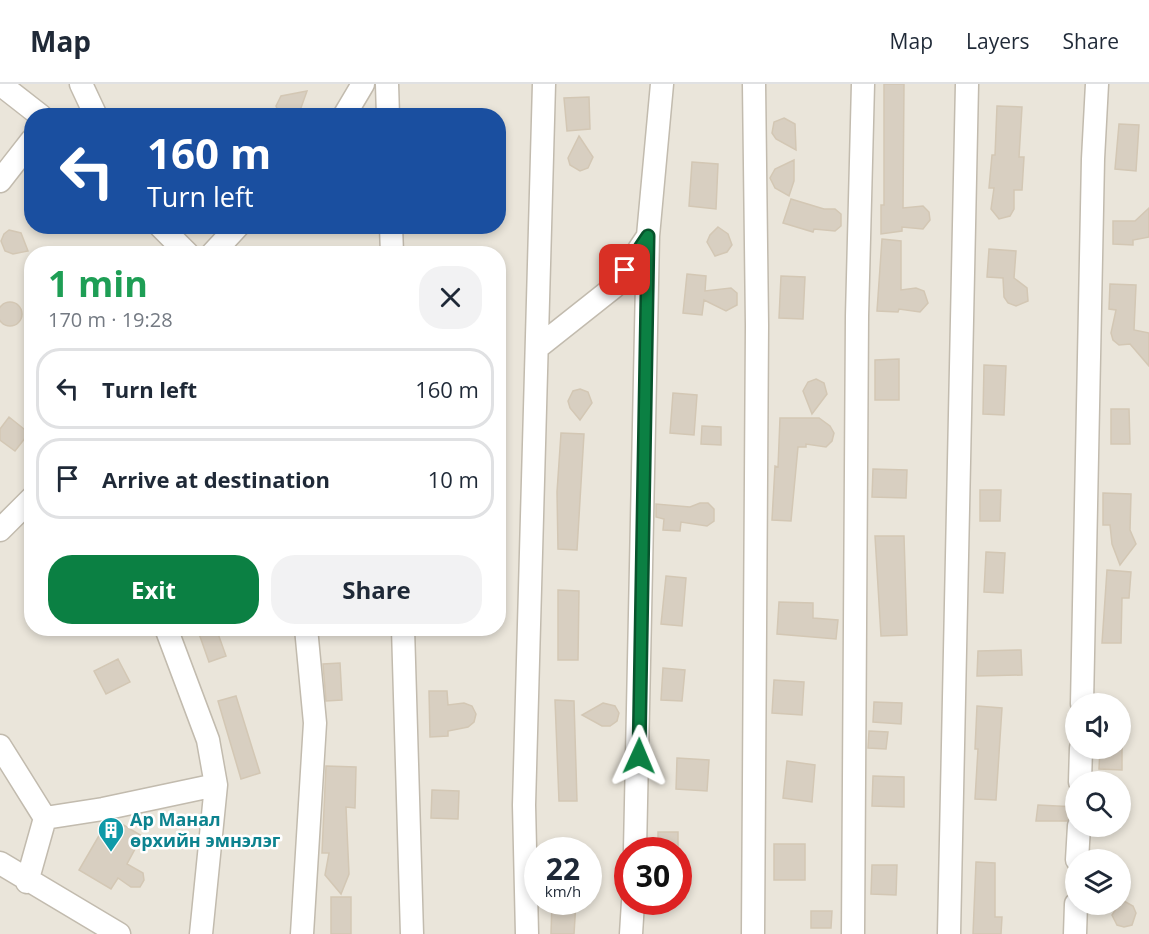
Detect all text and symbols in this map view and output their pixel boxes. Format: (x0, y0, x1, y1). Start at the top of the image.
text: Map (30, 22, 91, 60)
text: Map (890, 27, 933, 55)
text: Layers (966, 27, 1030, 55)
text: Share (1063, 27, 1119, 55)
text: 160 m (147, 124, 271, 181)
icon: left (48, 132, 126, 210)
text: Turn left (147, 178, 254, 215)
pin (599, 244, 650, 295)
icon: arrive (608, 253, 641, 286)
text: 1 min (48, 259, 148, 308)
button: close (419, 266, 482, 329)
text: 170 m · 19:28 (48, 306, 173, 333)
icon: left (51, 372, 84, 405)
text: Turn left (102, 374, 197, 404)
text: 160 m (415, 374, 479, 404)
icon: arrive (51, 462, 84, 495)
text: Arrive at destination (102, 464, 330, 494)
text: 10 m (428, 464, 479, 494)
button: Exit (48, 555, 259, 624)
button: Share (271, 555, 482, 624)
map controls (1065, 693, 1131, 915)
button: sound (1065, 693, 1131, 759)
position arrow (607, 724, 671, 788)
button: search (1065, 771, 1131, 837)
place label: Ар Манал өрхийн эмнэлэг (130, 807, 281, 852)
building icon: Ар Манал өрхийн эмнэлэг (96, 815, 126, 853)
speed limit sign: 30 (614, 837, 692, 915)
text: 22 (546, 848, 580, 889)
button: layers (1065, 849, 1131, 915)
text: km/h (545, 881, 581, 901)

